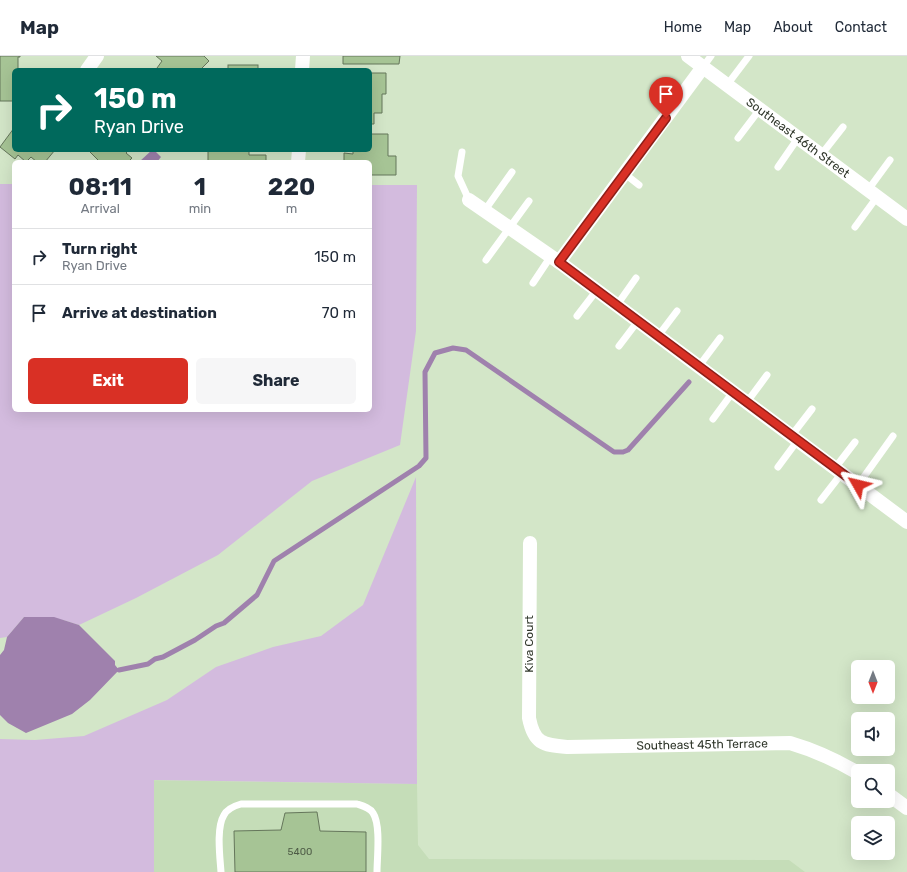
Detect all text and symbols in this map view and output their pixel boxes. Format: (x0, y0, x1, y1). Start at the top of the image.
text: Map (20, 16, 59, 39)
text: Home (664, 19, 702, 36)
text: Map (724, 19, 751, 36)
text: About (773, 19, 813, 36)
text: Contact (835, 19, 887, 36)
pin (649, 77, 683, 118)
text: 150 m (94, 82, 177, 115)
icon: arrive (655, 83, 677, 105)
icon: right (28, 84, 80, 136)
street label: Southeast 46th Street (744, 95, 853, 181)
text: Ryan Drive (94, 116, 184, 138)
text: 08:11 (69, 173, 132, 201)
text: 1 (194, 173, 206, 201)
text: 220 (268, 173, 315, 201)
text: Arrival (81, 201, 120, 216)
text: min (189, 201, 211, 216)
text: m (286, 201, 297, 216)
text: Turn right (62, 240, 137, 258)
icon: right (28, 246, 50, 268)
text: 150 m (314, 248, 356, 266)
text: Ryan Drive (62, 258, 127, 273)
icon: arrive (28, 302, 50, 324)
text: Arrive at destination (62, 304, 217, 322)
text: 70 m (322, 304, 356, 322)
button: Exit (28, 358, 188, 404)
button: Share (196, 358, 356, 404)
position arrow (837, 464, 879, 506)
street label: Kiva Court (522, 615, 536, 673)
north arrow (851, 660, 895, 704)
map controls (851, 660, 895, 860)
button: sound (851, 712, 895, 756)
street label: Southeast 45th Terrace (636, 736, 768, 753)
button: search (851, 764, 895, 808)
button: layers (851, 816, 895, 860)
house number: 5400 (288, 846, 312, 858)

